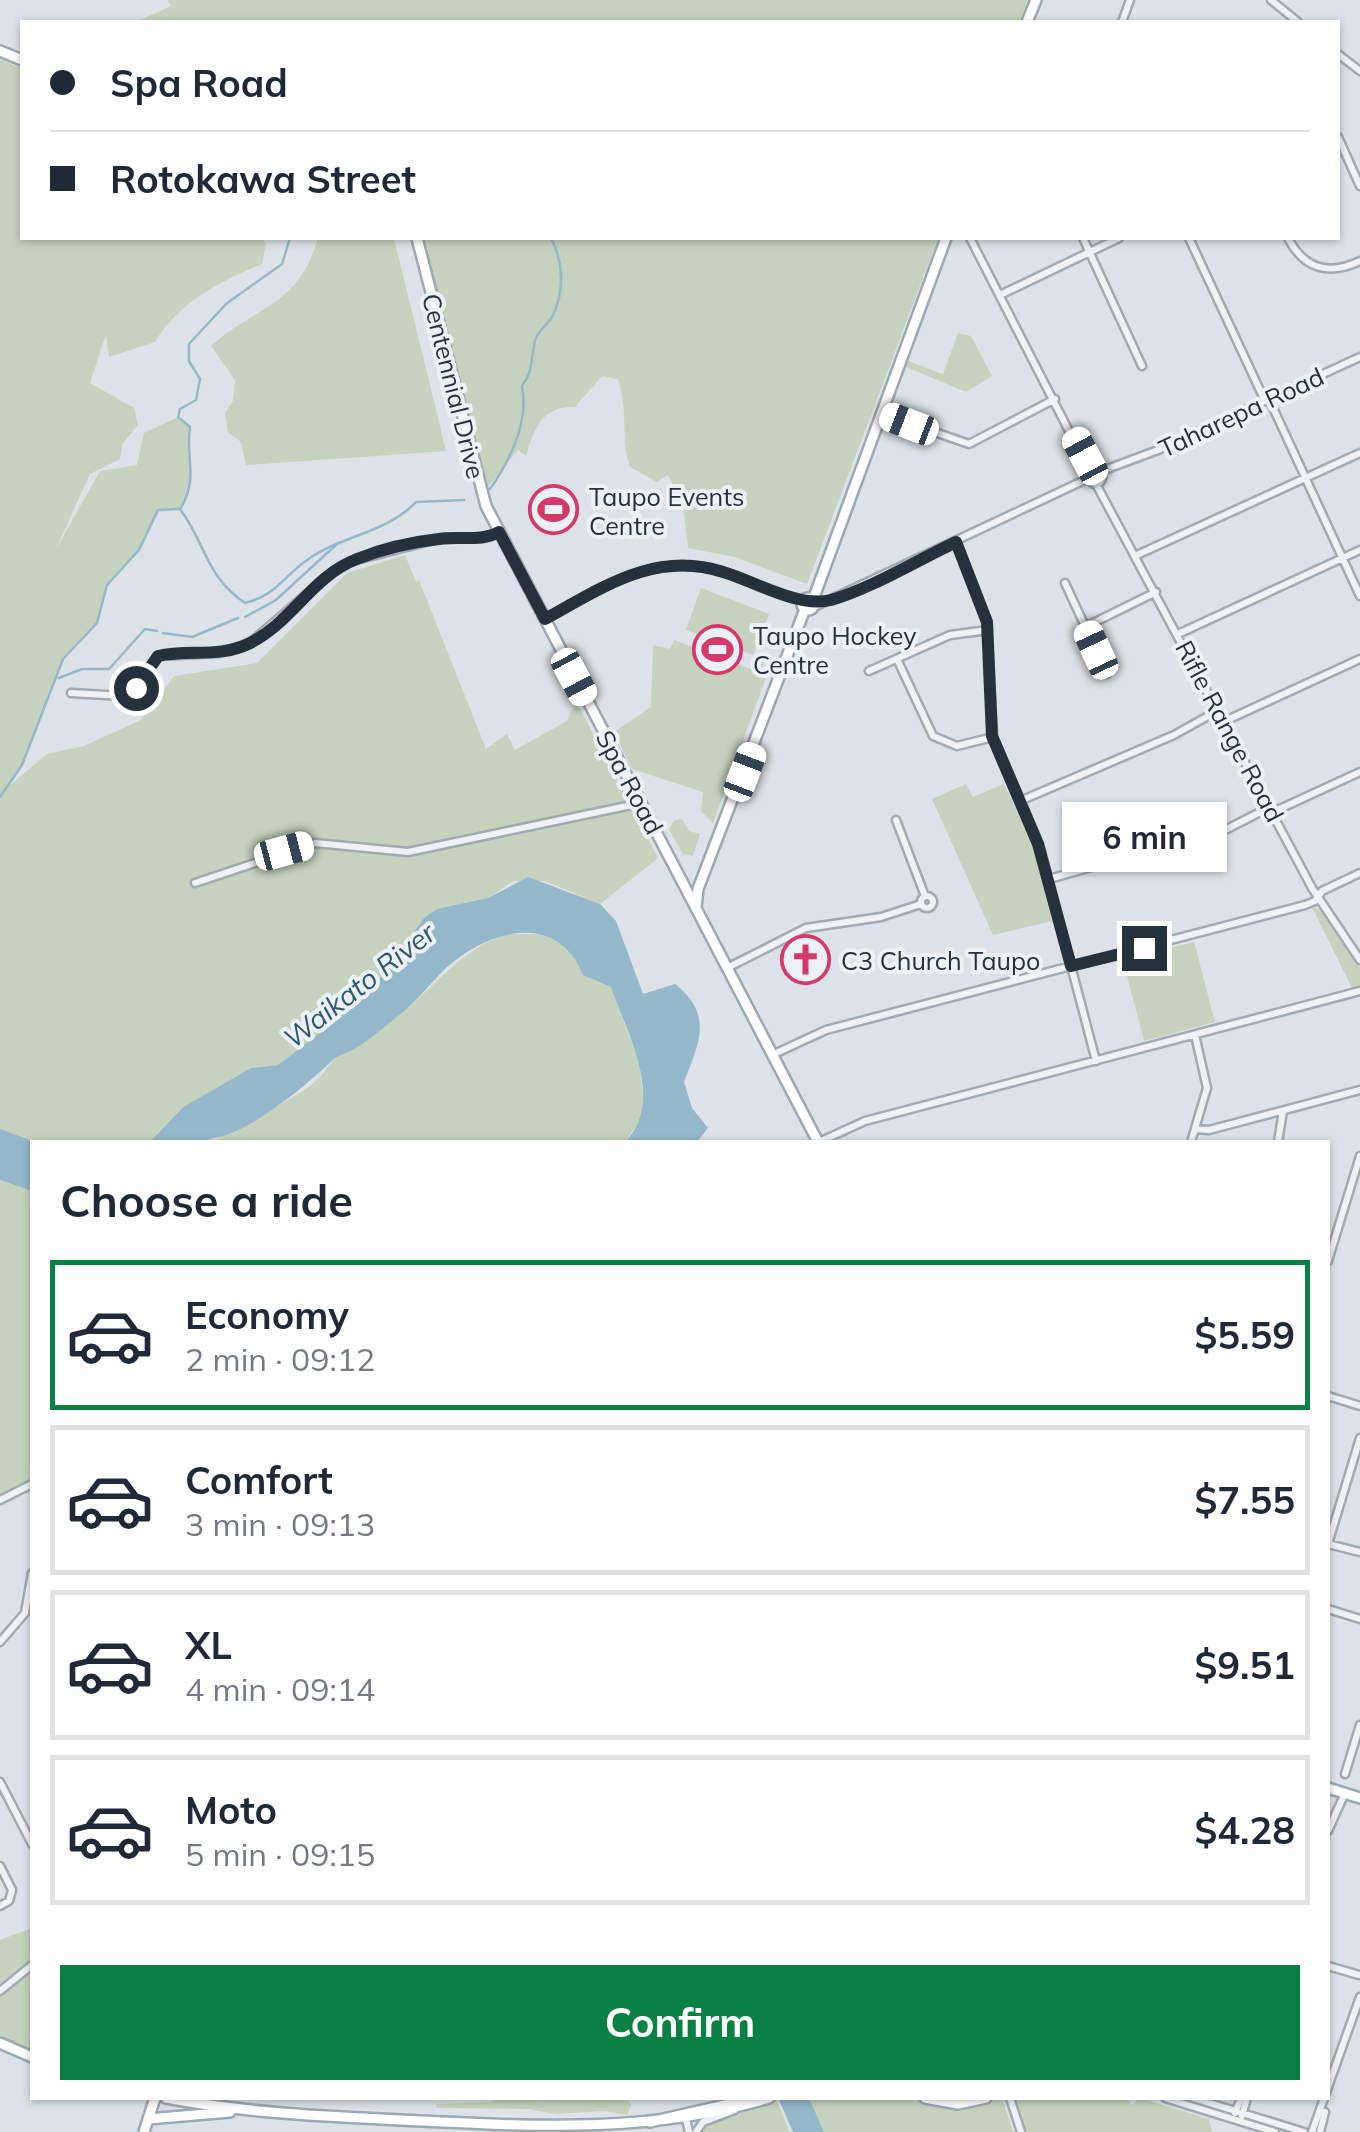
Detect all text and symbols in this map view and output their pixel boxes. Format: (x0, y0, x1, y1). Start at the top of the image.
text: Spa Road (110, 59, 288, 107)
text: Rotokawa Street (110, 155, 416, 203)
street label: Centennial Drive (416, 290, 492, 482)
street label: Taharepa Road (1154, 360, 1328, 464)
car (876, 399, 942, 449)
car (1058, 422, 1112, 490)
place label: Taupo Events Centre (589, 481, 744, 541)
sports icon: Taupo Events Centre (528, 484, 580, 536)
car (1070, 616, 1122, 684)
place label: Taupo Hockey Centre (753, 620, 917, 680)
sports icon: Taupo Hockey Centre (692, 623, 744, 675)
street label: Rifle Range Road (1169, 635, 1291, 827)
car (547, 643, 601, 711)
route start (114, 666, 159, 711)
street label: Spa Road (590, 725, 670, 839)
car (720, 739, 770, 805)
callout: 6 min (1062, 803, 1226, 873)
text: 6 min (1102, 817, 1187, 857)
car (251, 829, 317, 873)
water label: Waikato River (276, 914, 443, 1055)
route end (1122, 926, 1167, 971)
church icon: C3 Church Taupo (780, 934, 832, 986)
place label: C3 Church Taupo (841, 945, 1040, 976)
text: Choose a ride (60, 1172, 353, 1228)
icon: car (65, 1290, 155, 1380)
text: Economy (185, 1291, 349, 1339)
text: $5.59 (1194, 1311, 1295, 1359)
text: 2 min · 09:12 (185, 1339, 375, 1379)
icon: car (65, 1455, 155, 1545)
text: Comfort (185, 1456, 333, 1504)
text: $7.55 (1194, 1476, 1295, 1524)
text: 3 min · 09:13 (185, 1504, 375, 1544)
icon: car (65, 1620, 155, 1710)
text: XL (185, 1621, 232, 1669)
text: $9.51 (1194, 1641, 1295, 1689)
text: 4 min · 09:14 (185, 1669, 375, 1709)
icon: car (65, 1785, 155, 1875)
text: Moto (185, 1786, 277, 1834)
text: $4.28 (1194, 1806, 1295, 1854)
text: 5 min · 09:15 (185, 1834, 375, 1874)
button: Confirm (60, 1965, 1300, 2080)

